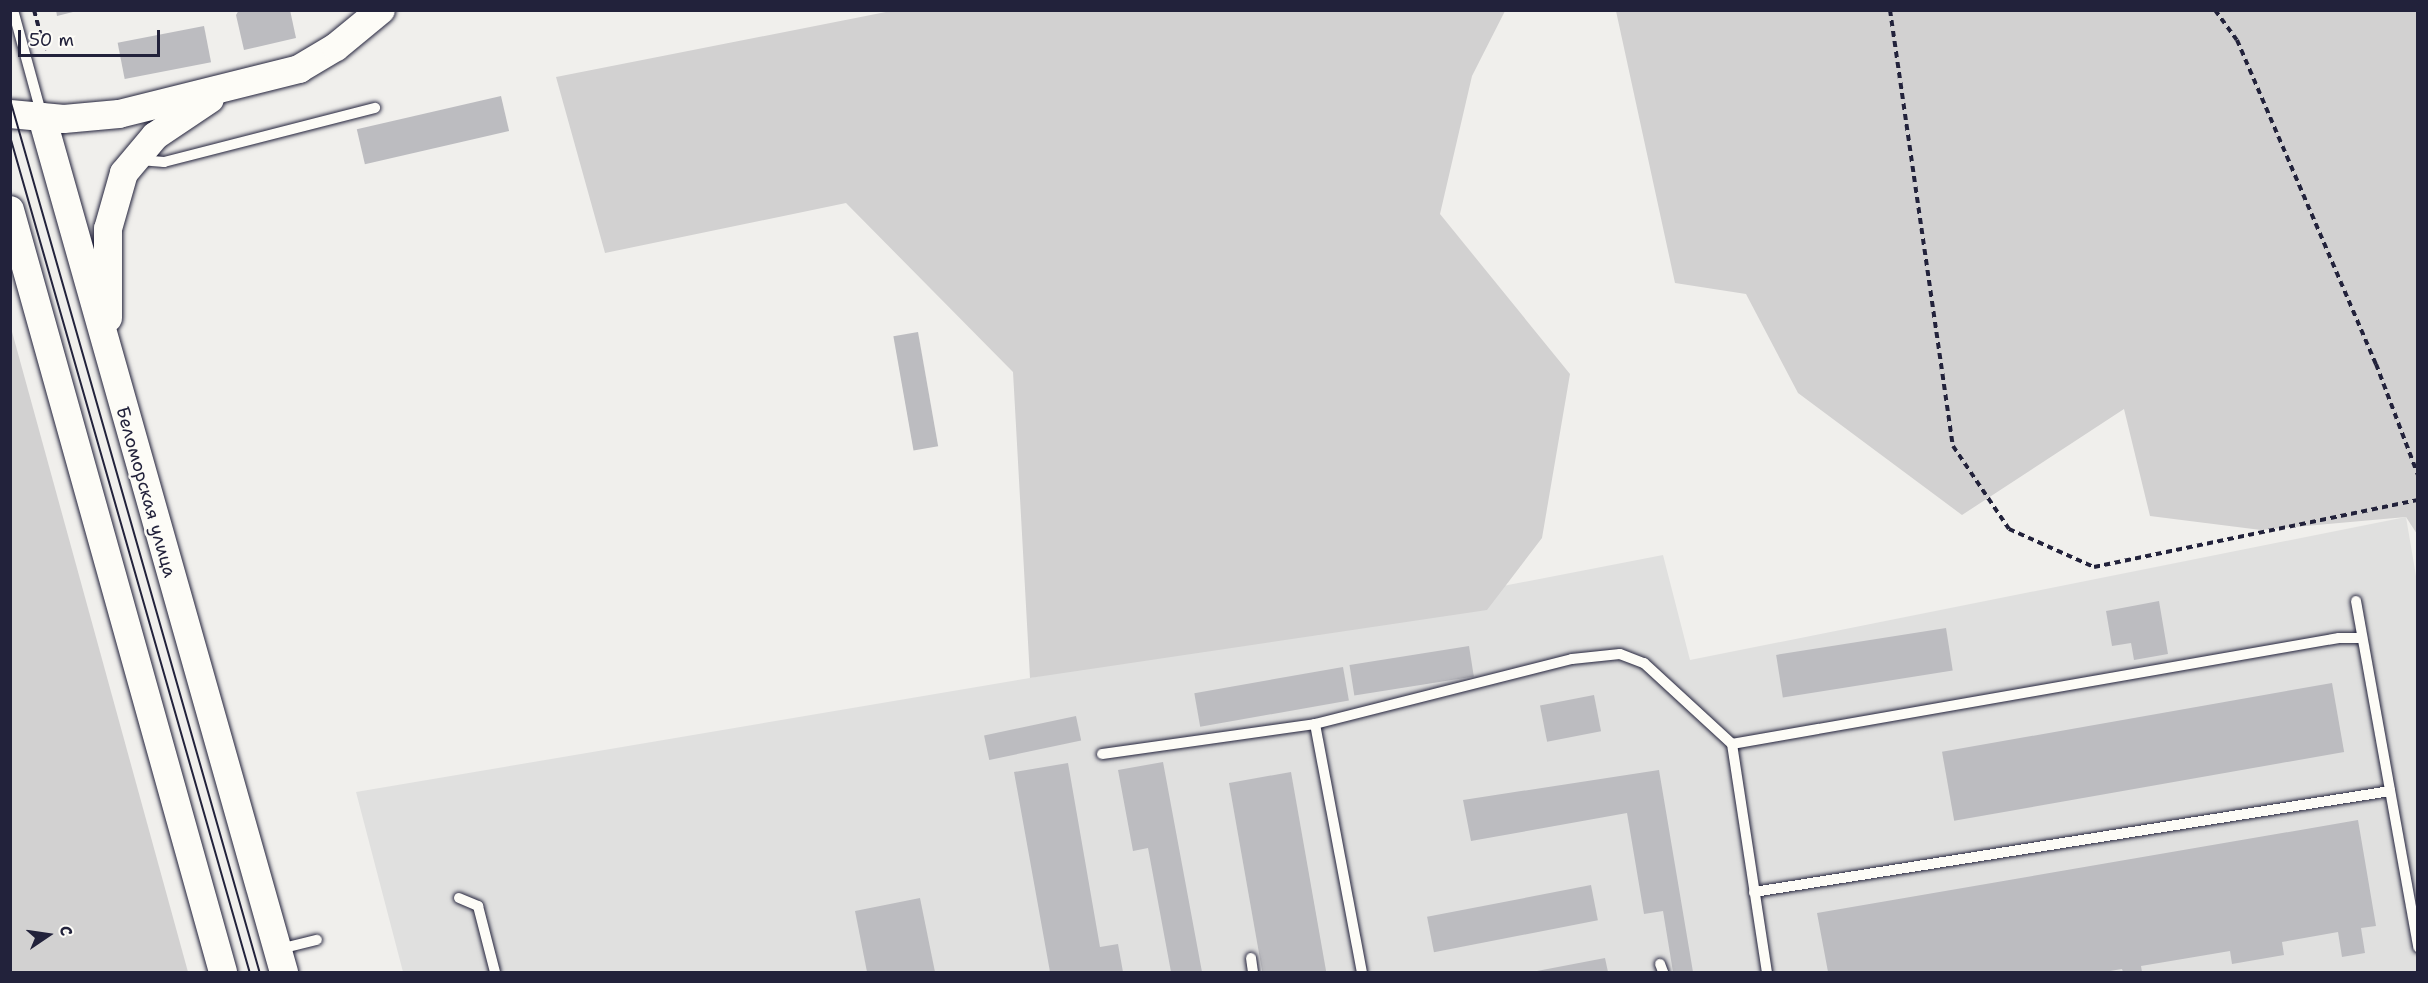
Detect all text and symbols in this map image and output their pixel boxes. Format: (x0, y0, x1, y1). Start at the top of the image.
scale bar (21, 18, 164, 56)
text: 50 m (29, 28, 74, 52)
street label: Беломорская улица (111, 404, 181, 580)
north arrow (18, 905, 78, 965)
text: С (55, 924, 77, 938)

